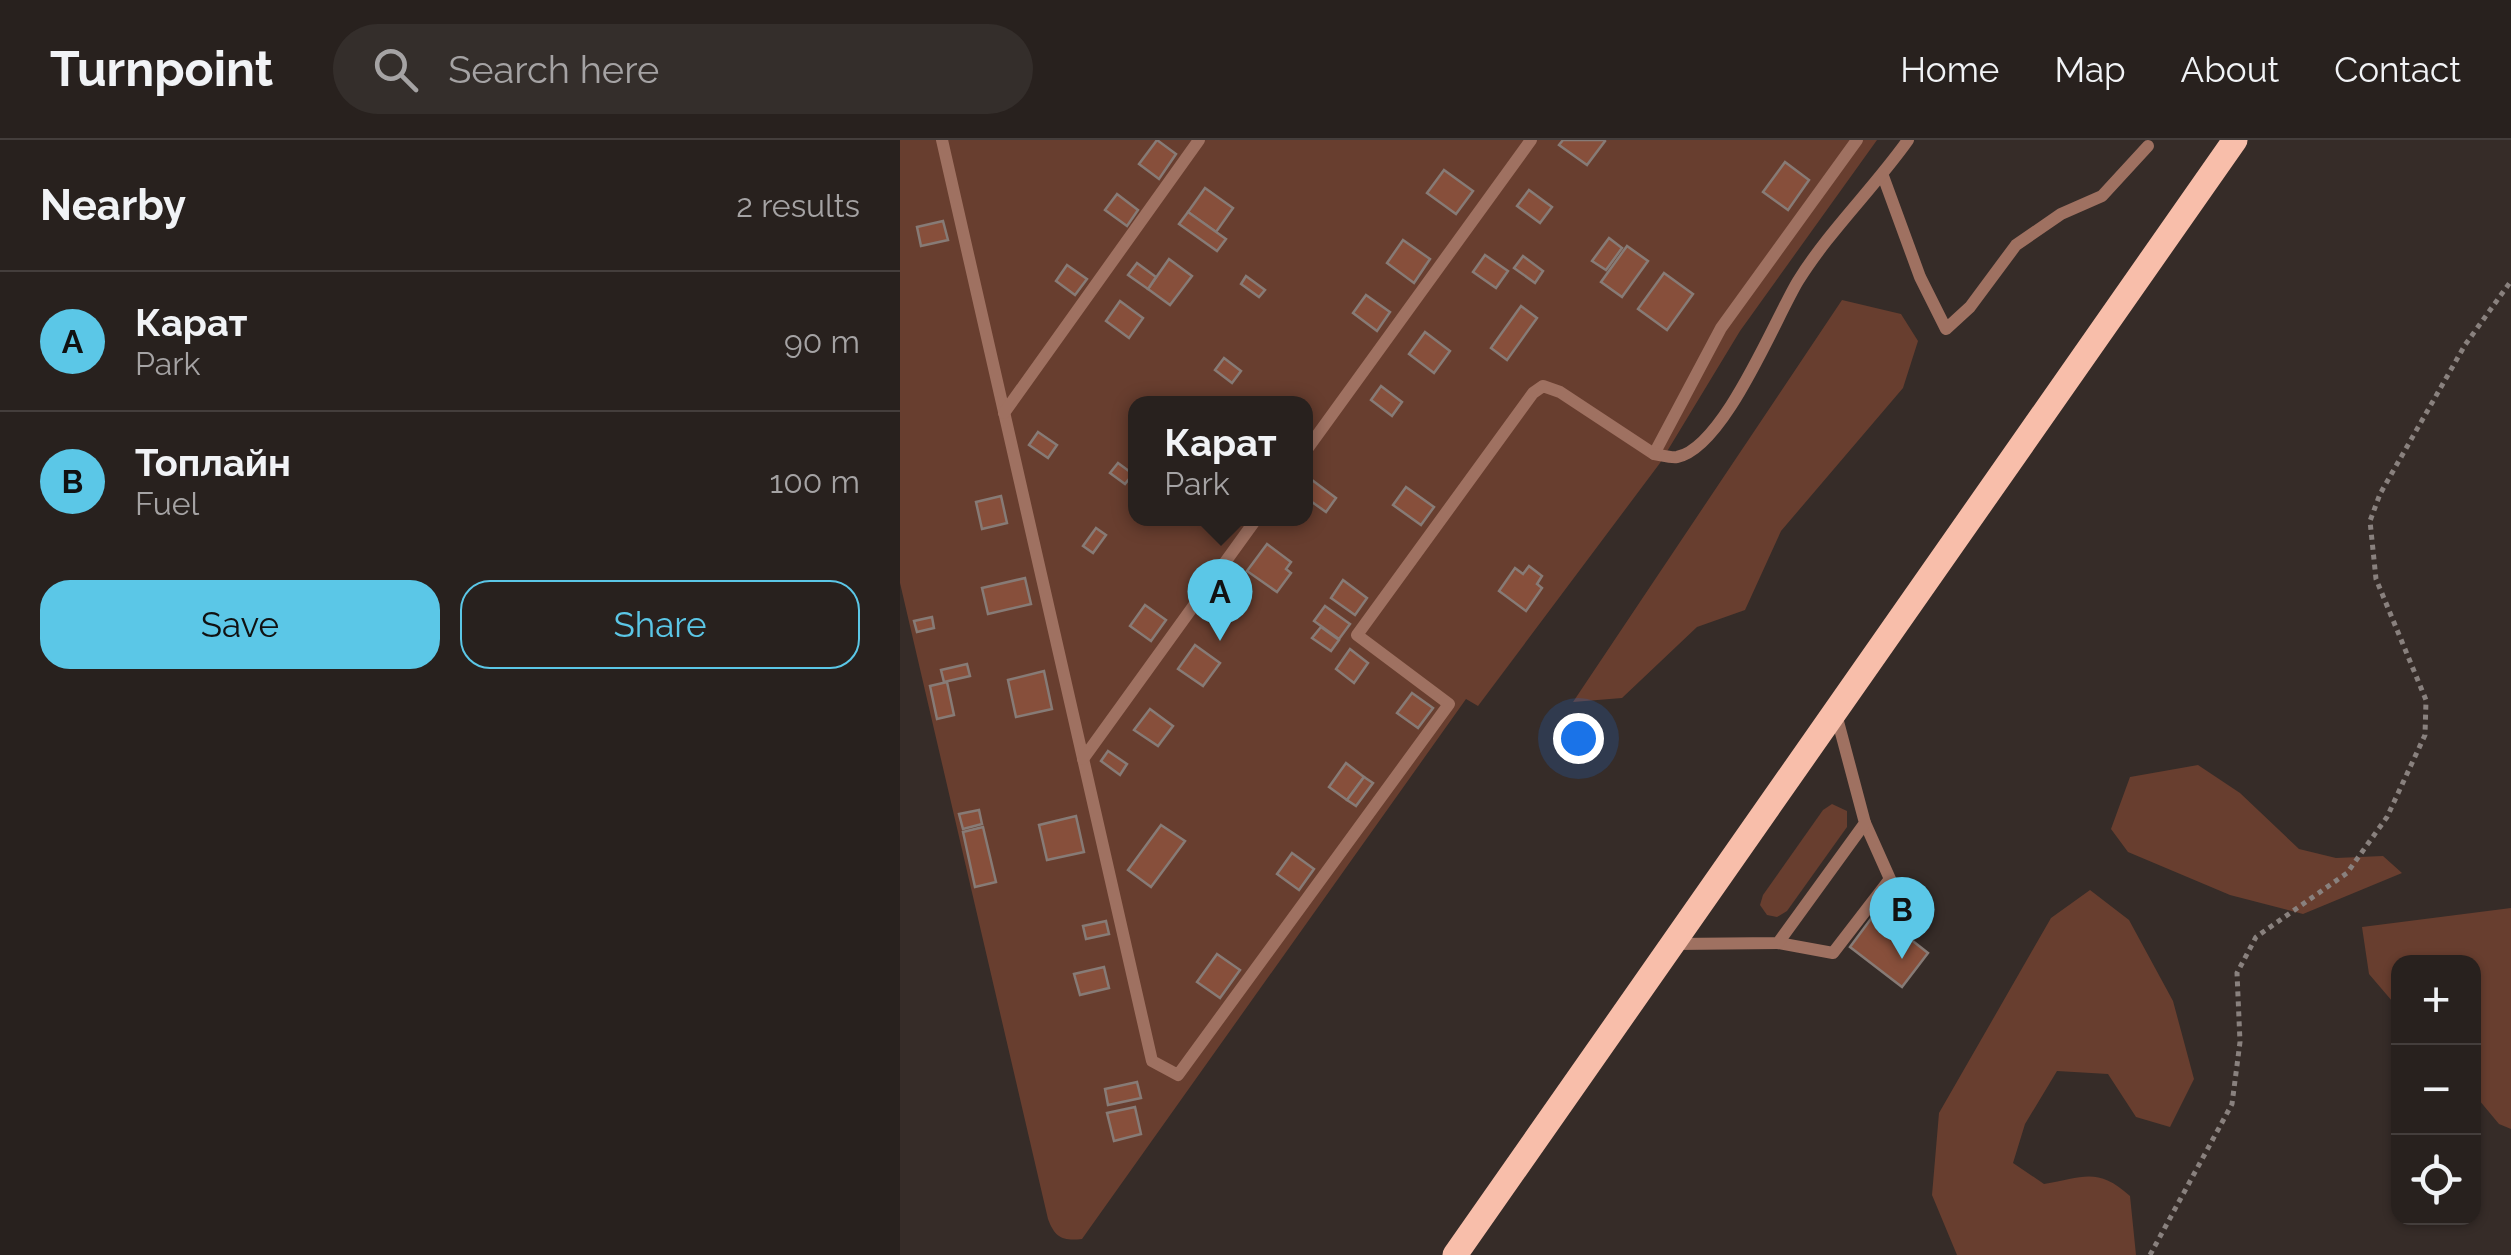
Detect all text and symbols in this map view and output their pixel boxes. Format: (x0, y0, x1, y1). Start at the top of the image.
search box (333, 24, 1033, 114)
text: Turnpoint (50, 41, 273, 97)
icon: search (368, 42, 423, 97)
text: Search here (448, 47, 659, 92)
text: Home (1900, 49, 1999, 90)
text: Map (2054, 49, 2126, 90)
text: About (2181, 49, 2279, 90)
text: Contact (2334, 49, 2461, 90)
text: Nearby (40, 181, 186, 230)
text: 2 results (736, 187, 860, 224)
text: Карат (135, 300, 247, 345)
text: A (62, 323, 83, 360)
text: 90 m (784, 323, 860, 360)
text: Park (135, 345, 200, 382)
popup (1128, 396, 1313, 526)
text: Карат (1164, 420, 1277, 465)
text: Топлайн (135, 440, 291, 485)
text: B (62, 463, 83, 500)
text: 100 m (770, 463, 860, 500)
text: Park (1164, 465, 1230, 502)
text: Fuel (135, 485, 199, 522)
pin: A (1188, 558, 1252, 641)
button: Save (40, 580, 440, 669)
button: Share (460, 580, 860, 669)
your location (1553, 713, 1604, 764)
pin: B (1870, 876, 1934, 959)
map controls (2391, 955, 2481, 1225)
button: + (2391, 955, 2481, 1045)
button: − (2391, 1045, 2481, 1135)
button: locate (2391, 1135, 2481, 1225)

